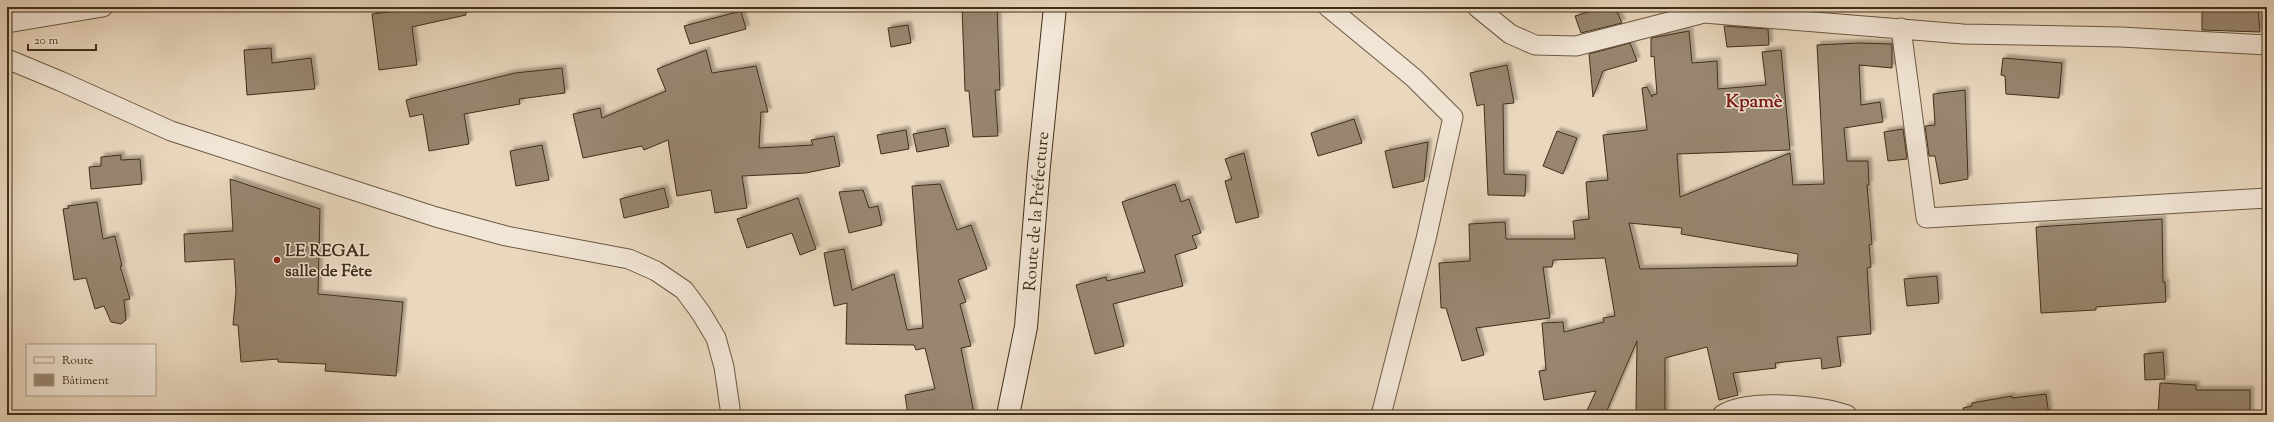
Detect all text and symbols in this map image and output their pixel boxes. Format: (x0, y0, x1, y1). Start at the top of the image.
scale bar (28, 26, 96, 52)
text: 20 m (34, 32, 59, 50)
district label: Kpamè (1725, 89, 1783, 116)
street label: Route de la Préfecture (1019, 130, 1056, 292)
place label: LE REGAL salle de Fête (285, 240, 372, 284)
marker: LE REGAL salle de Fête (272, 255, 282, 265)
legend (26, 344, 156, 396)
text: Route (62, 352, 94, 370)
text: Bâtiment (62, 372, 109, 390)

